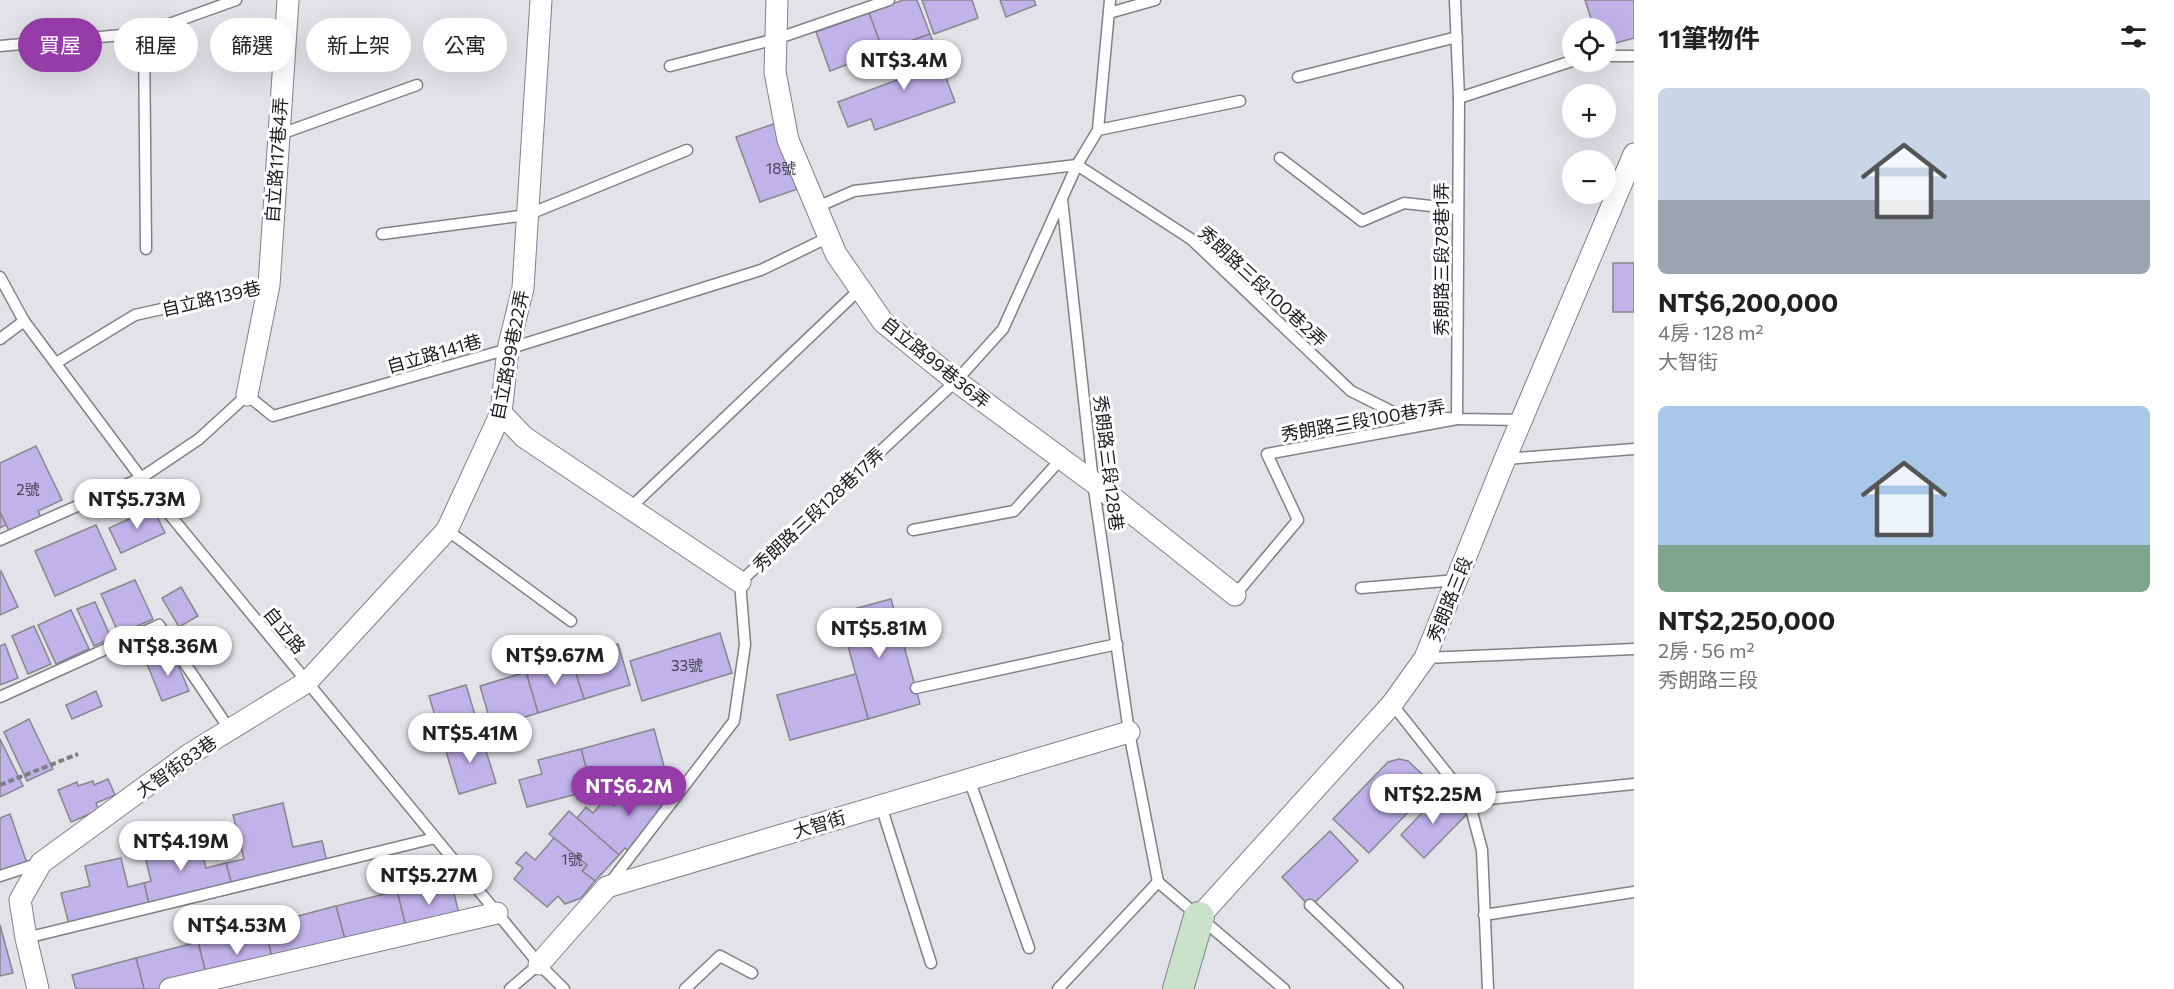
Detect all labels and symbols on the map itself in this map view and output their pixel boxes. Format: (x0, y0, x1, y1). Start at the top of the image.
pin: NT$3.4M (849, 40, 959, 91)
street label: 自立路117巷4弄 (261, 97, 291, 223)
house number: 18號 (766, 159, 796, 177)
street label: 秀朗路三段78巷1弄 (1430, 182, 1452, 336)
street label: 秀朗路三段100巷2弄 (1194, 221, 1332, 351)
street label: 自立路139巷 (159, 276, 263, 320)
street label: 自立路99巷22弄 (486, 288, 532, 422)
street label: 自立路99巷36弄 (877, 312, 995, 412)
street label: 自立路141巷 (384, 329, 484, 377)
street label: 秀朗路三段128巷 (1090, 394, 1128, 532)
street label: 秀朗路三段100巷7弄 (1279, 395, 1447, 445)
street label: 秀朗路三段128巷17弄 (748, 442, 888, 576)
pin: NT$5.73M (75, 479, 199, 530)
house number: 2號 (16, 480, 40, 498)
street label: 秀朗路三段 (1422, 553, 1476, 645)
street label: 自立路 (259, 602, 311, 658)
pin: NT$5.81M (817, 608, 941, 659)
pin: NT$8.36M (106, 626, 230, 677)
pin: NT$9.67M (493, 635, 617, 686)
house number: 33號 (671, 656, 703, 674)
pin: NT$5.41M (408, 713, 532, 764)
street label: 大智街83巷 (132, 730, 220, 802)
pin: NT$6.2M (574, 766, 684, 817)
pin: NT$2.25M (1371, 774, 1495, 825)
street label: 大智街 (790, 806, 848, 842)
pin: NT$4.19M (119, 821, 243, 872)
house number: 1號 (561, 850, 583, 868)
pin: NT$5.27M (367, 855, 491, 906)
pin: NT$4.53M (175, 905, 299, 956)

